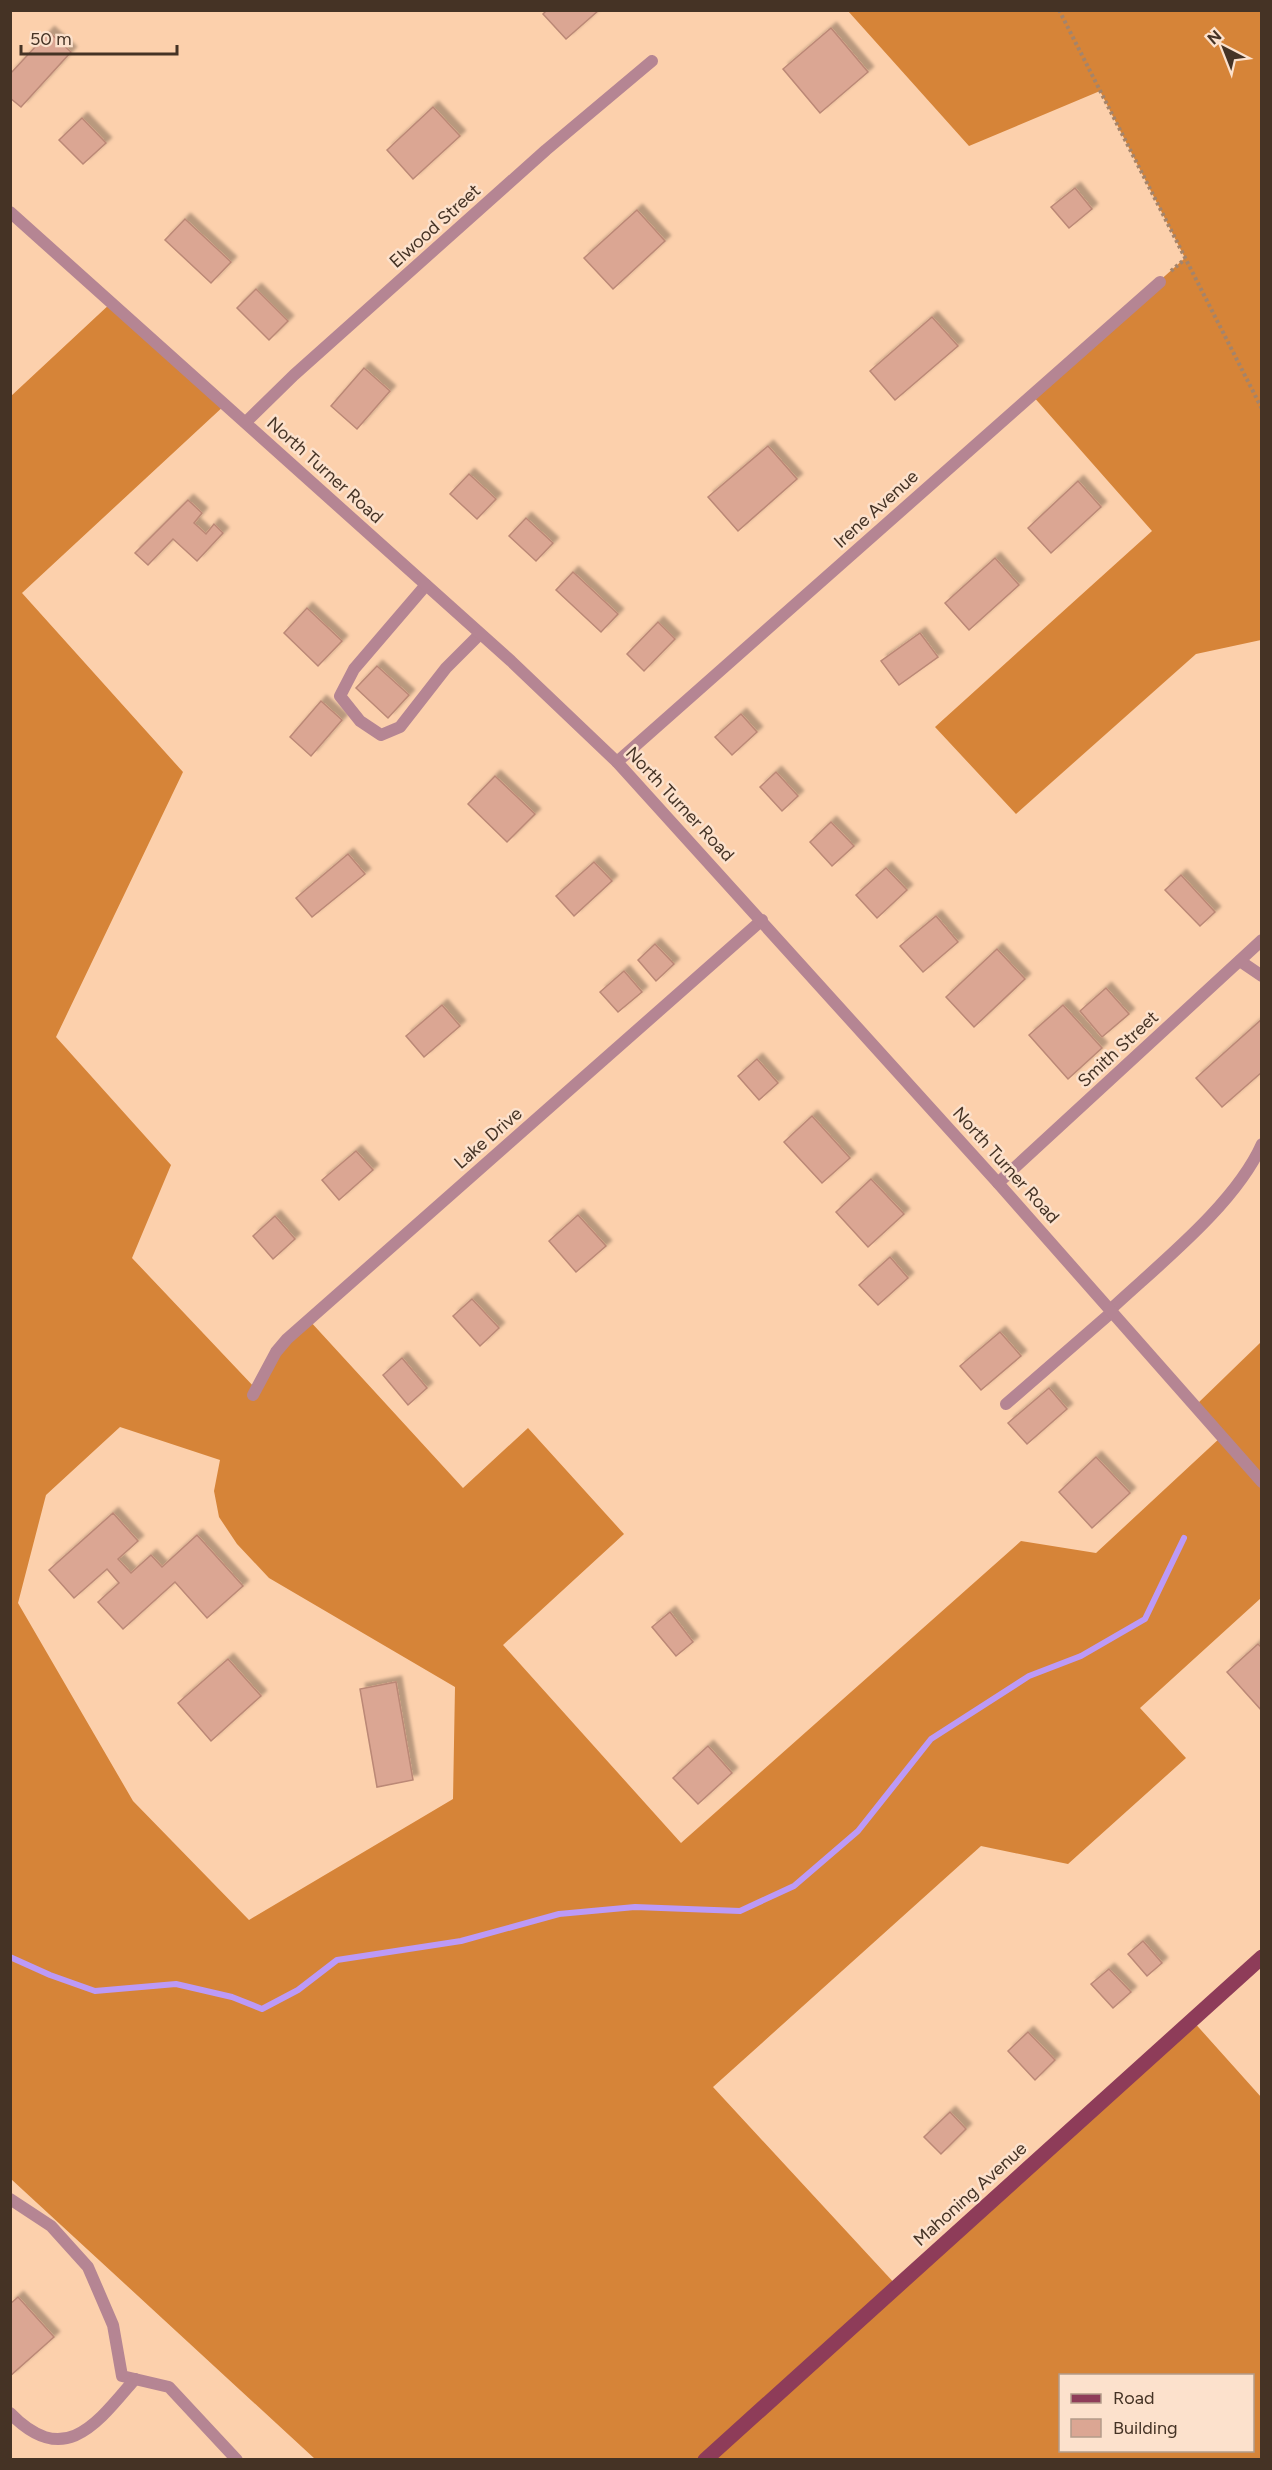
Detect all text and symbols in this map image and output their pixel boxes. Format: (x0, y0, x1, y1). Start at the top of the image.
scale bar (21, 18, 177, 56)
north arrow (1194, 18, 1254, 78)
text: N (1203, 26, 1225, 48)
text: 50 m (30, 28, 72, 50)
street label: Elwood Street (385, 179, 485, 273)
street label: North Turner Road (262, 412, 388, 528)
street label: Irene Avenue (829, 465, 923, 553)
street label: North Turner Road (621, 742, 739, 866)
street label: Smith Street (1073, 1006, 1163, 1092)
street label: Lake Drive (449, 1102, 527, 1174)
street label: North Turner Road (948, 1102, 1064, 1228)
street label: Mahoning Avenue (909, 2137, 1031, 2251)
legend (1059, 2374, 1254, 2452)
text: Road (1113, 2387, 1154, 2409)
text: Building (1113, 2417, 1178, 2439)

